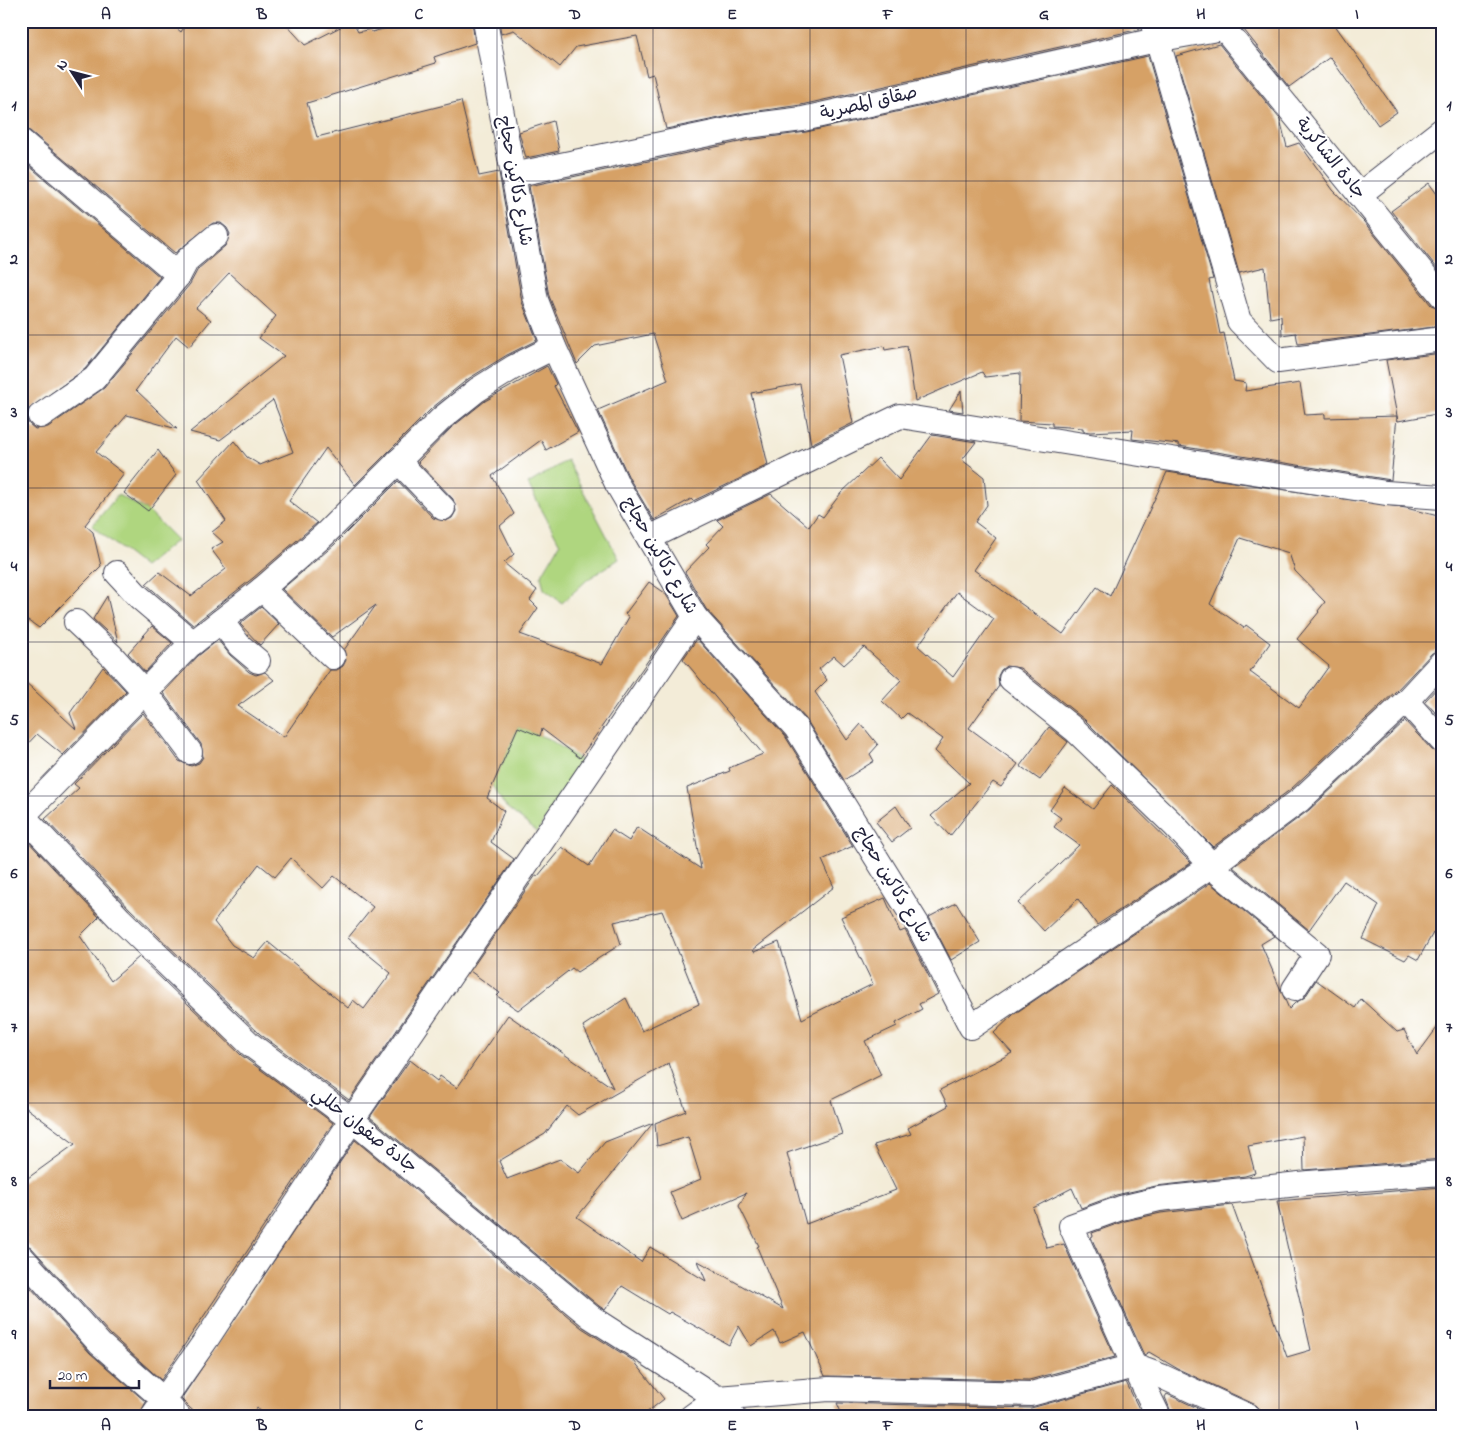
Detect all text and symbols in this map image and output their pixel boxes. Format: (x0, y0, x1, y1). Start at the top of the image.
text: A (101, 3, 111, 27)
text: B (256, 3, 268, 27)
text: C (415, 3, 424, 27)
text: D (568, 3, 581, 27)
text: E (727, 3, 737, 27)
text: F (882, 3, 894, 27)
text: G (1039, 3, 1049, 27)
text: H (1196, 3, 1206, 27)
text: I (1355, 3, 1359, 27)
north arrow (48, 48, 98, 98)
text: N (51, 55, 74, 75)
street label: صقاق المصرية (818, 80, 920, 128)
text: 1 (11, 94, 17, 118)
text: 1 (1446, 94, 1452, 118)
street label: جادة الشاكرية (1289, 112, 1371, 206)
street label: شارع دكاكين حجاج (490, 114, 538, 248)
text: 2 (9, 248, 18, 272)
text: 2 (1444, 248, 1453, 272)
text: 3 (10, 401, 18, 425)
text: 3 (1445, 401, 1453, 425)
street label: شارع دكاكين حجاج (615, 492, 703, 620)
text: 4 (10, 555, 18, 579)
text: 4 (1445, 555, 1453, 579)
text: 5 (9, 709, 19, 733)
text: 5 (1444, 709, 1454, 733)
street label: شارع دكاكين حجاج (847, 822, 937, 948)
text: 6 (9, 862, 18, 886)
text: 6 (1444, 862, 1453, 886)
text: 7 (11, 1016, 18, 1040)
text: 7 (1446, 1016, 1453, 1040)
street label: جادة صفوان حللي (305, 1082, 422, 1181)
text: 8 (10, 1170, 17, 1194)
text: 8 (1445, 1170, 1452, 1194)
text: 9 (11, 1323, 17, 1347)
text: 9 (1446, 1323, 1452, 1347)
scale bar (50, 1358, 139, 1390)
text: 20 m (58, 1365, 88, 1387)
text: A (101, 1414, 111, 1438)
text: B (256, 1414, 268, 1438)
text: C (415, 1414, 424, 1438)
text: D (568, 1414, 581, 1438)
text: E (727, 1414, 737, 1438)
text: F (882, 1414, 894, 1438)
text: G (1039, 1414, 1049, 1438)
text: H (1196, 1414, 1206, 1438)
text: I (1355, 1414, 1359, 1438)

